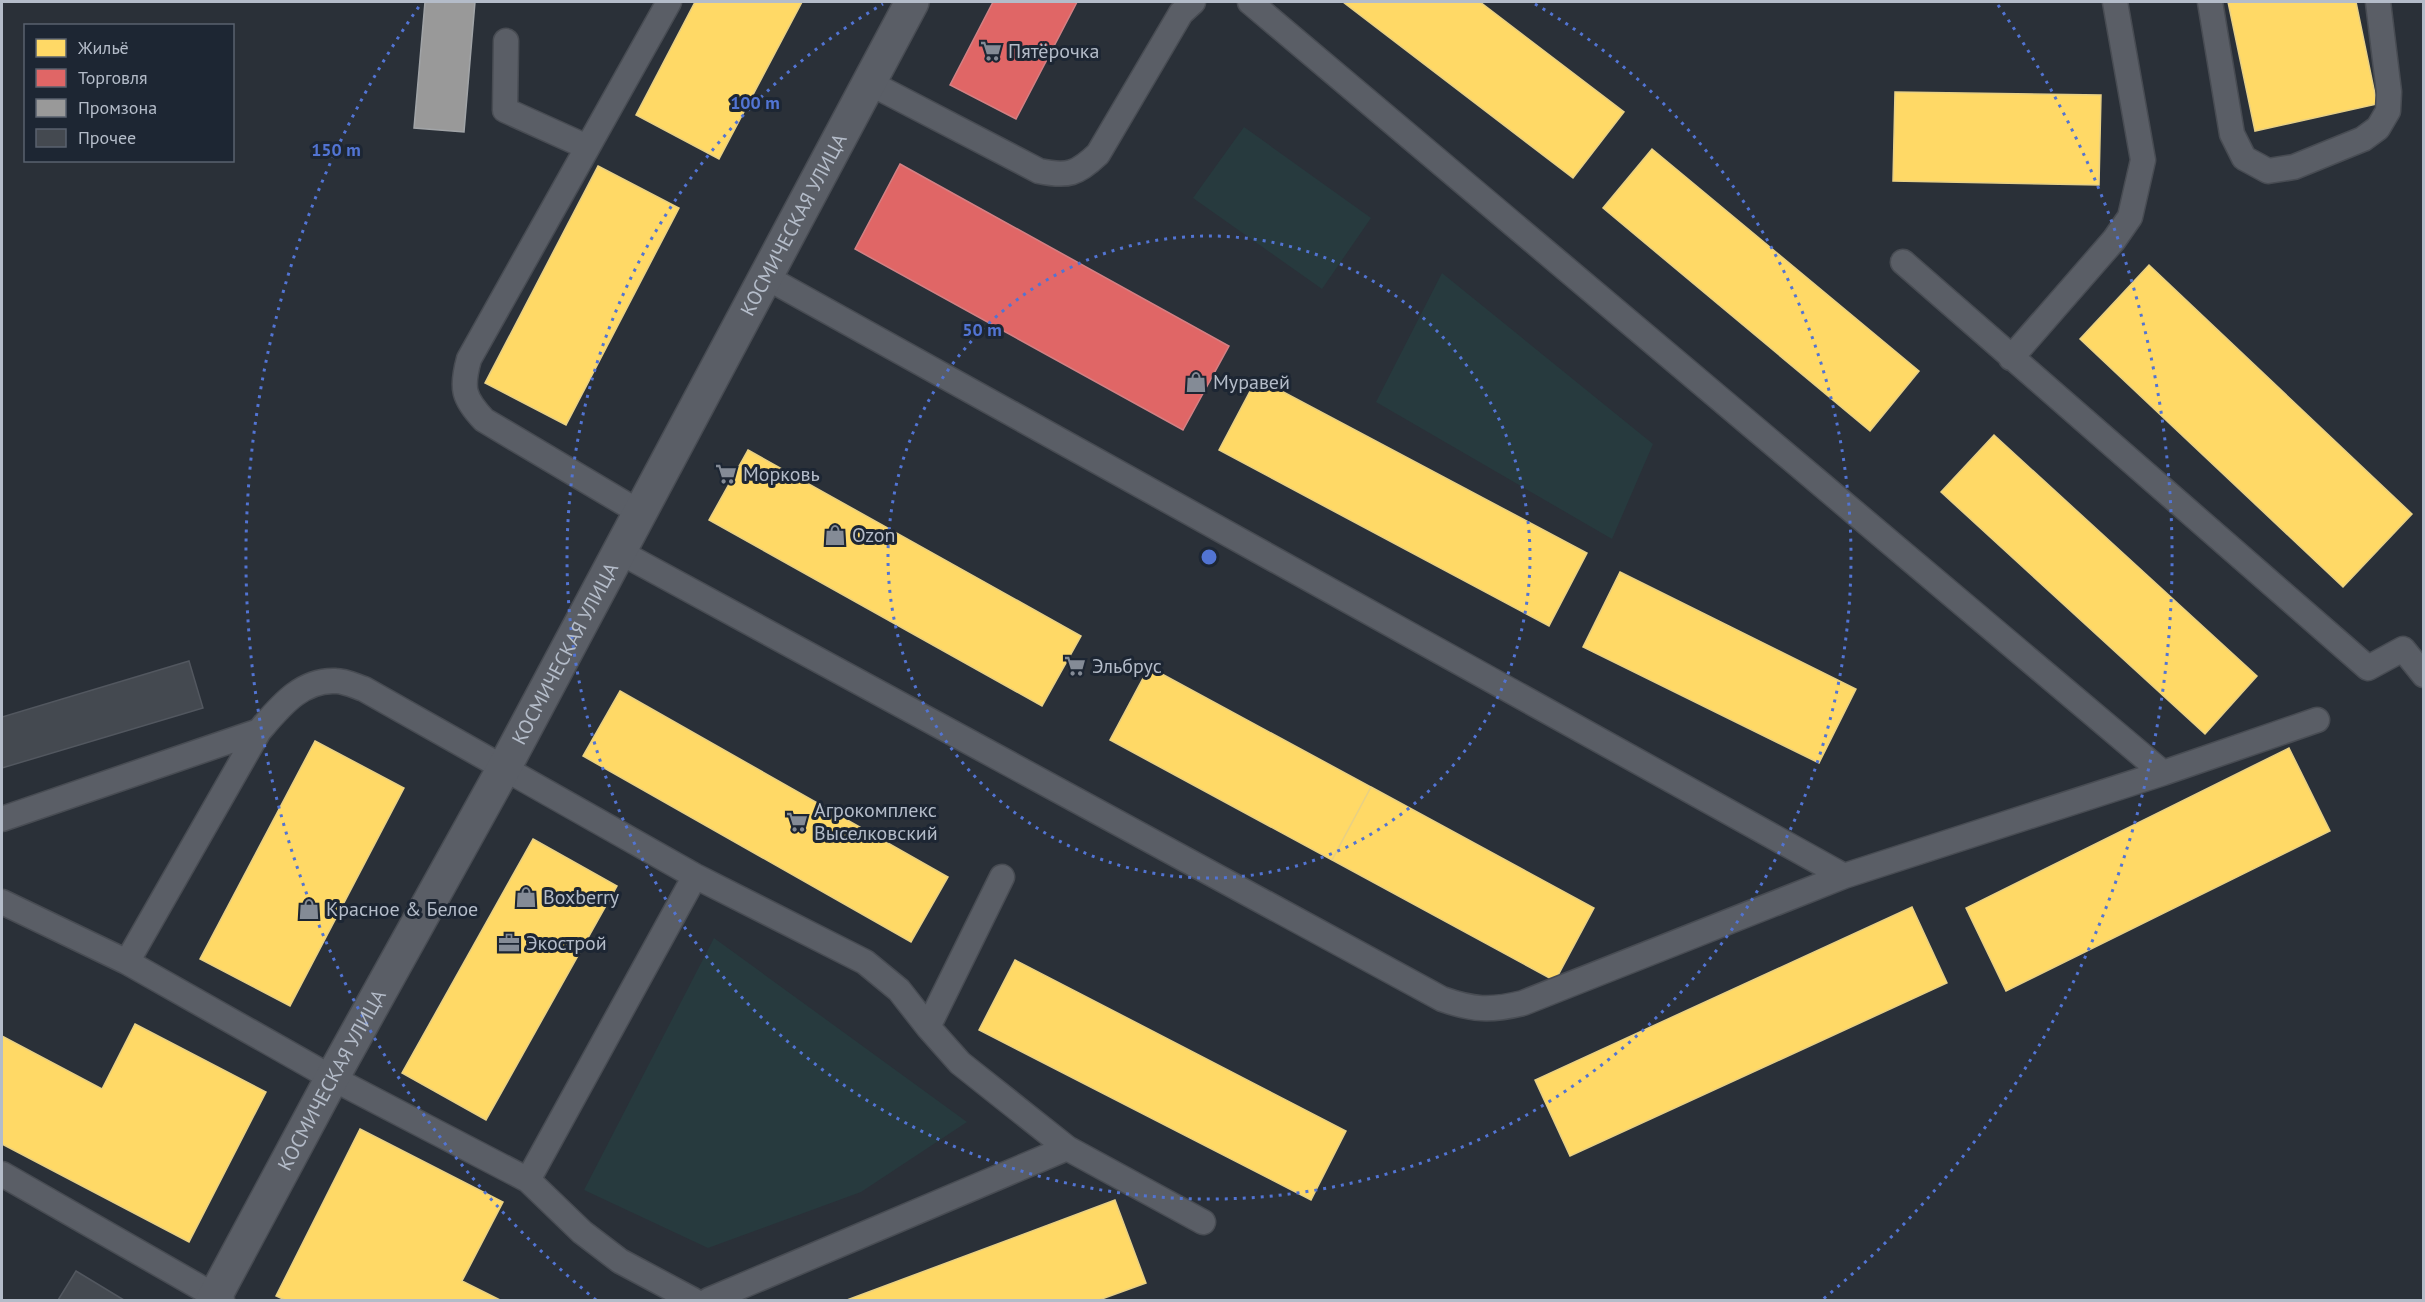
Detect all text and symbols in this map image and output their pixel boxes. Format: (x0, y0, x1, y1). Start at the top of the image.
legend (24, 24, 234, 162)
text: Жильё (77, 36, 129, 59)
place label: Пятёрочка (1008, 38, 1099, 64)
supermarket icon: Пятёрочка (979, 39, 1003, 63)
text: Торговля (78, 66, 148, 89)
text: 100 m (730, 91, 780, 114)
text: Промзона (78, 96, 157, 119)
text: Прочее (78, 126, 136, 149)
street label: КОСМИЧЕСКАЯ УЛИЦА (734, 129, 853, 320)
text: 150 m (311, 138, 361, 161)
text: 50 m (962, 318, 1002, 341)
place label: Муравей (1213, 369, 1290, 395)
shop icon: Муравей (1184, 370, 1208, 394)
place label: Морковь (743, 461, 820, 487)
supermarket icon: Морковь (714, 462, 738, 486)
place label: Ozon (852, 522, 896, 548)
shop icon: Ozon (823, 523, 847, 547)
centre of rings (1199, 547, 1219, 567)
street label: КОСМИЧЕСКАЯ УЛИЦА (506, 558, 624, 749)
place label: Эльбрус (1092, 653, 1162, 679)
supermarket icon: Эльбрус (1063, 654, 1087, 678)
place label: Агрокомплекс Выселковский (814, 797, 938, 846)
supermarket icon: Агрокомплекс Выселковский (785, 810, 809, 834)
place label: Boxberry (543, 884, 620, 910)
shop icon: Boxberry (514, 885, 538, 909)
place label: Красное & Белое (326, 896, 478, 922)
shop icon: Красное & Белое (297, 897, 321, 921)
place label: Экострой (526, 930, 607, 956)
office icon: Экострой (497, 931, 521, 955)
street label: КОСМИЧЕСКАЯ УЛИЦА (272, 984, 392, 1175)

